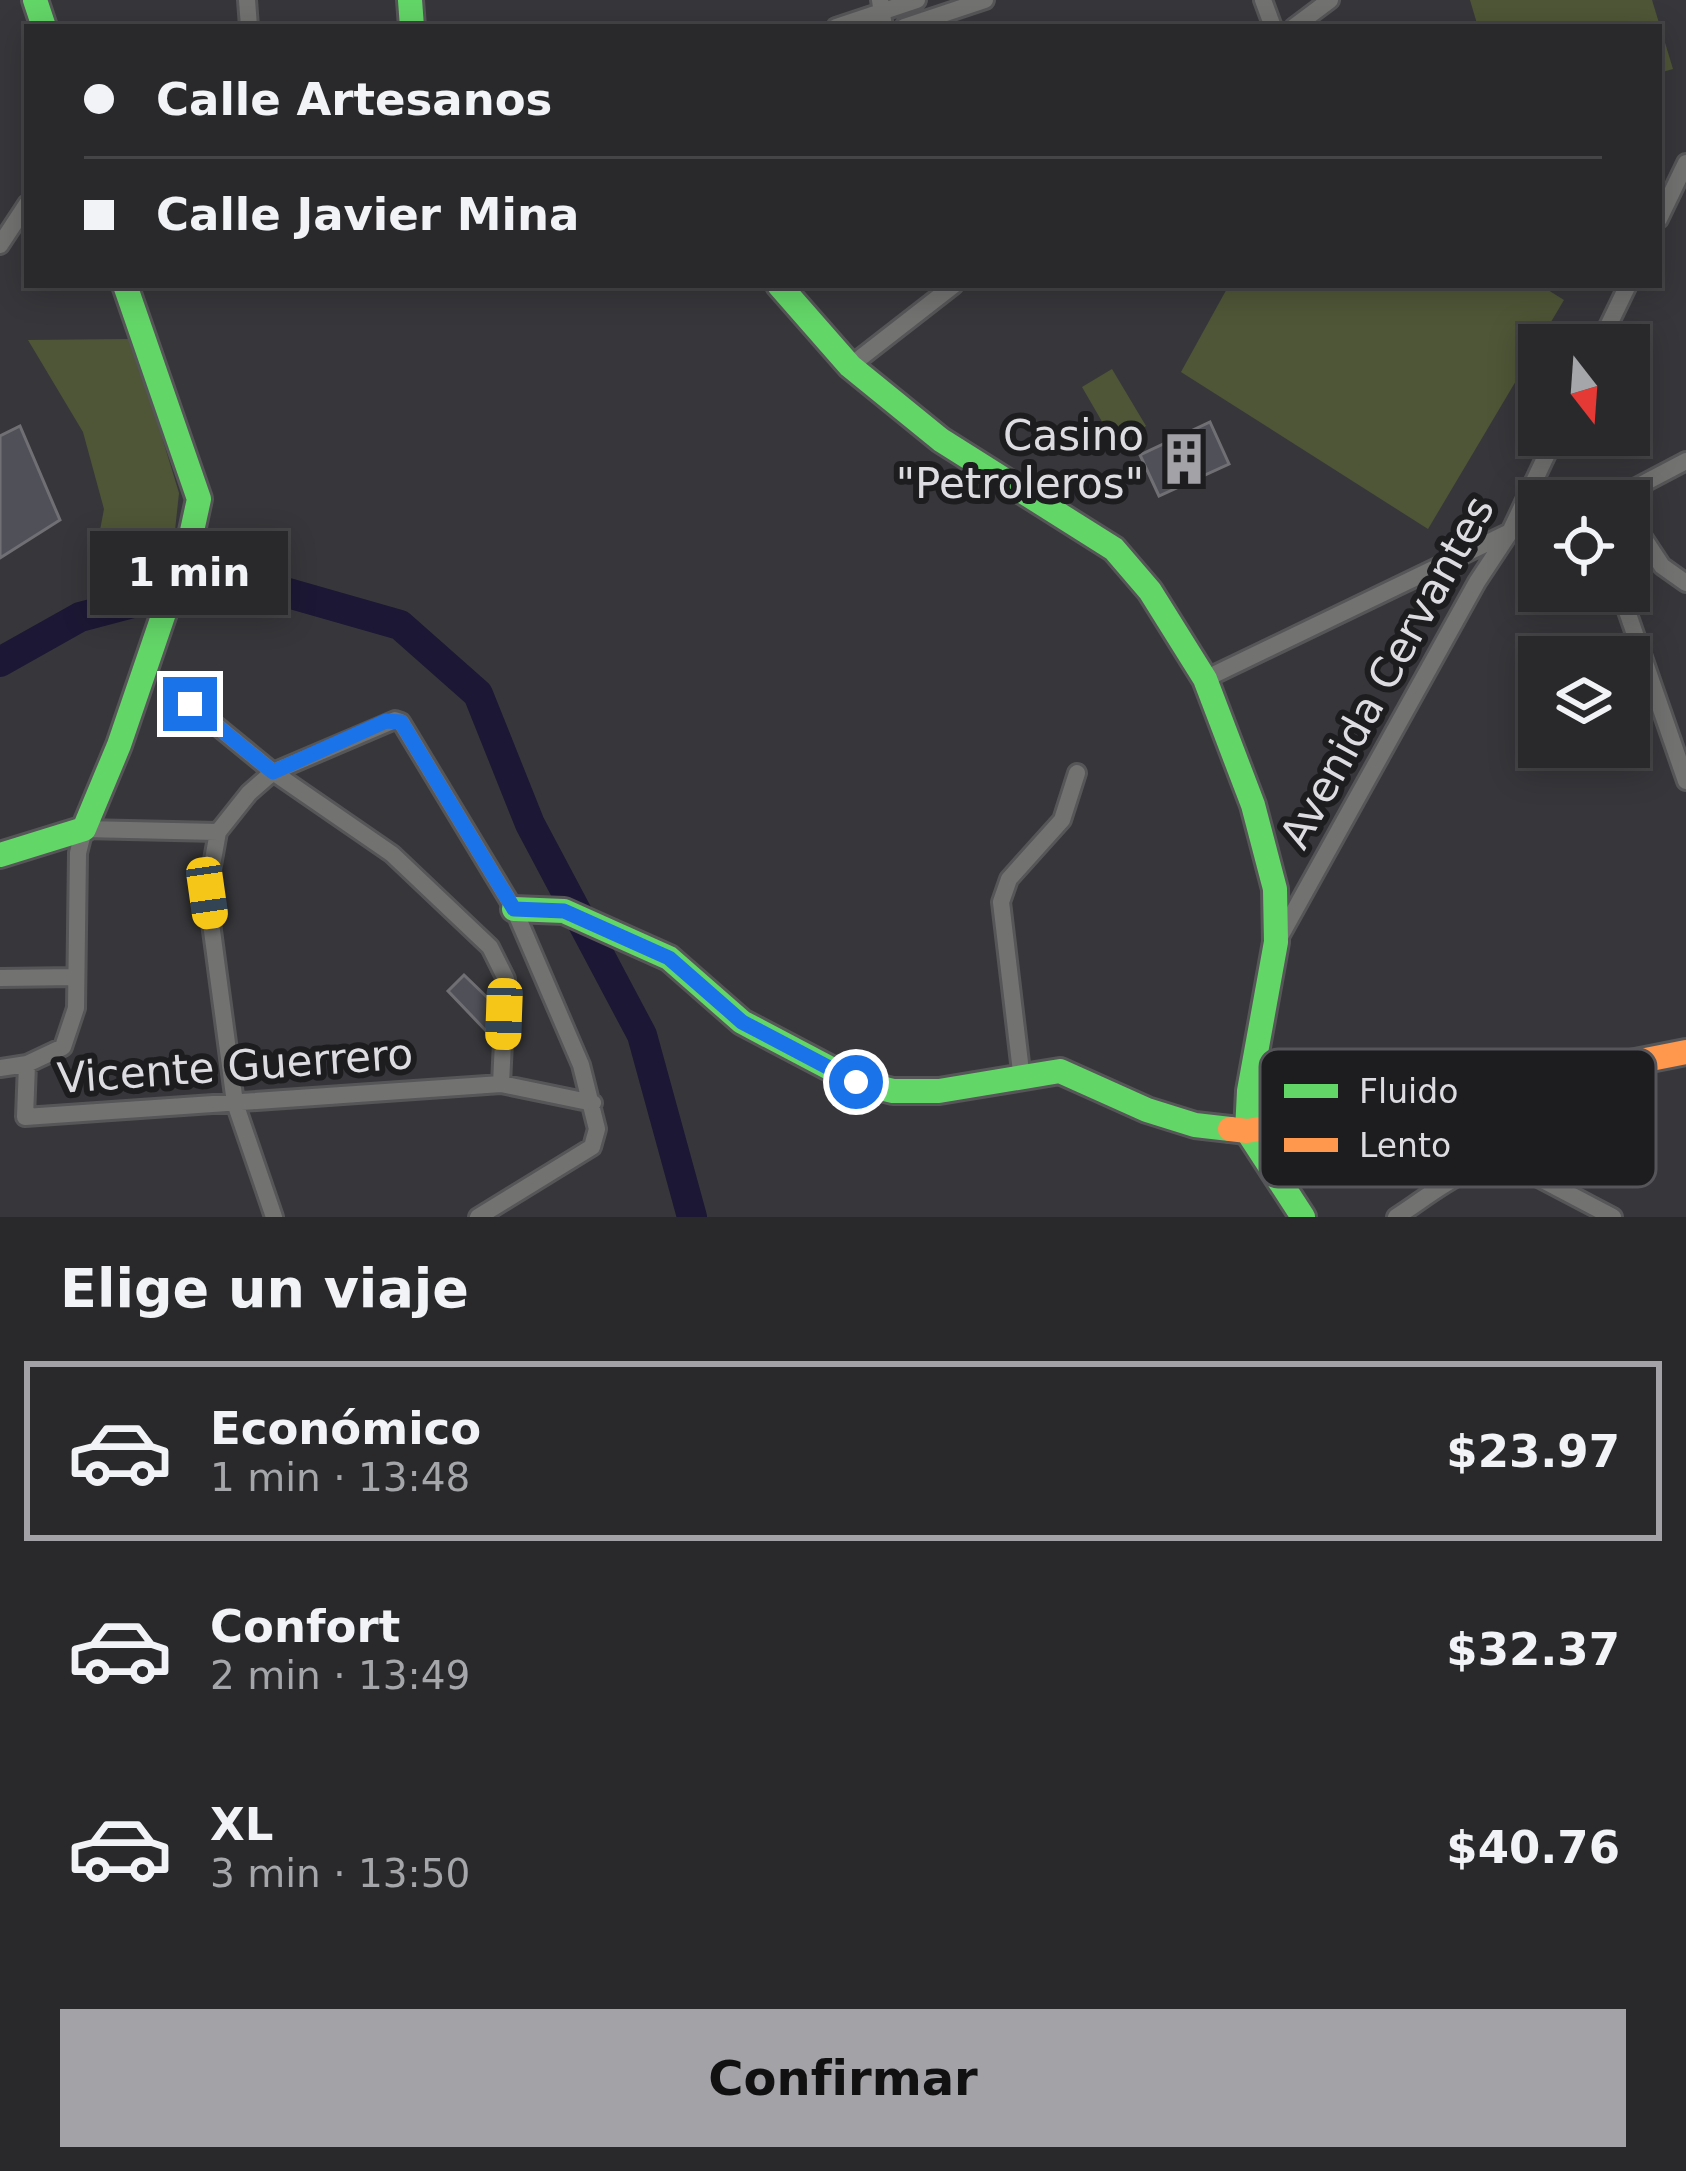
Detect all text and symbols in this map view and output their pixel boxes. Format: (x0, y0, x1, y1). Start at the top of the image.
text: Calle Artesanos (156, 73, 552, 126)
text: Calle Javier Mina (156, 188, 579, 241)
north arrow (1518, 324, 1650, 456)
map controls (1518, 324, 1650, 768)
place label: Casino "Petroleros" (896, 411, 1144, 508)
building icon: Casino "Petroleros" (1155, 430, 1213, 488)
button: locate (1518, 480, 1650, 612)
street label: Avenida Cervantes (1270, 487, 1504, 857)
callout: 1 min (91, 530, 289, 614)
text: 1 min (128, 550, 250, 595)
button: layers (1518, 636, 1650, 768)
route end (163, 677, 217, 731)
car (184, 855, 230, 931)
car (485, 977, 523, 1051)
street label: Vicente Guerrero (55, 1029, 415, 1103)
legend (1260, 1049, 1656, 1187)
route start (829, 1055, 883, 1109)
text: Fluido (1359, 1072, 1458, 1111)
text: Lento (1359, 1126, 1451, 1165)
text: Elige un viaje (60, 1257, 469, 1320)
icon: car (66, 1397, 174, 1505)
text: Económico (210, 1402, 481, 1455)
text: $23.97 (1446, 1425, 1620, 1478)
text: 1 min · 13:48 (210, 1455, 470, 1500)
icon: car (66, 1595, 174, 1703)
text: Confort (210, 1600, 400, 1653)
text: $32.37 (1446, 1623, 1620, 1676)
text: 2 min · 13:49 (210, 1653, 470, 1698)
icon: car (66, 1793, 174, 1901)
text: XL (210, 1798, 273, 1851)
text: $40.76 (1446, 1821, 1620, 1874)
text: 3 min · 13:50 (210, 1851, 470, 1896)
button: Confirmar (60, 2009, 1626, 2147)

